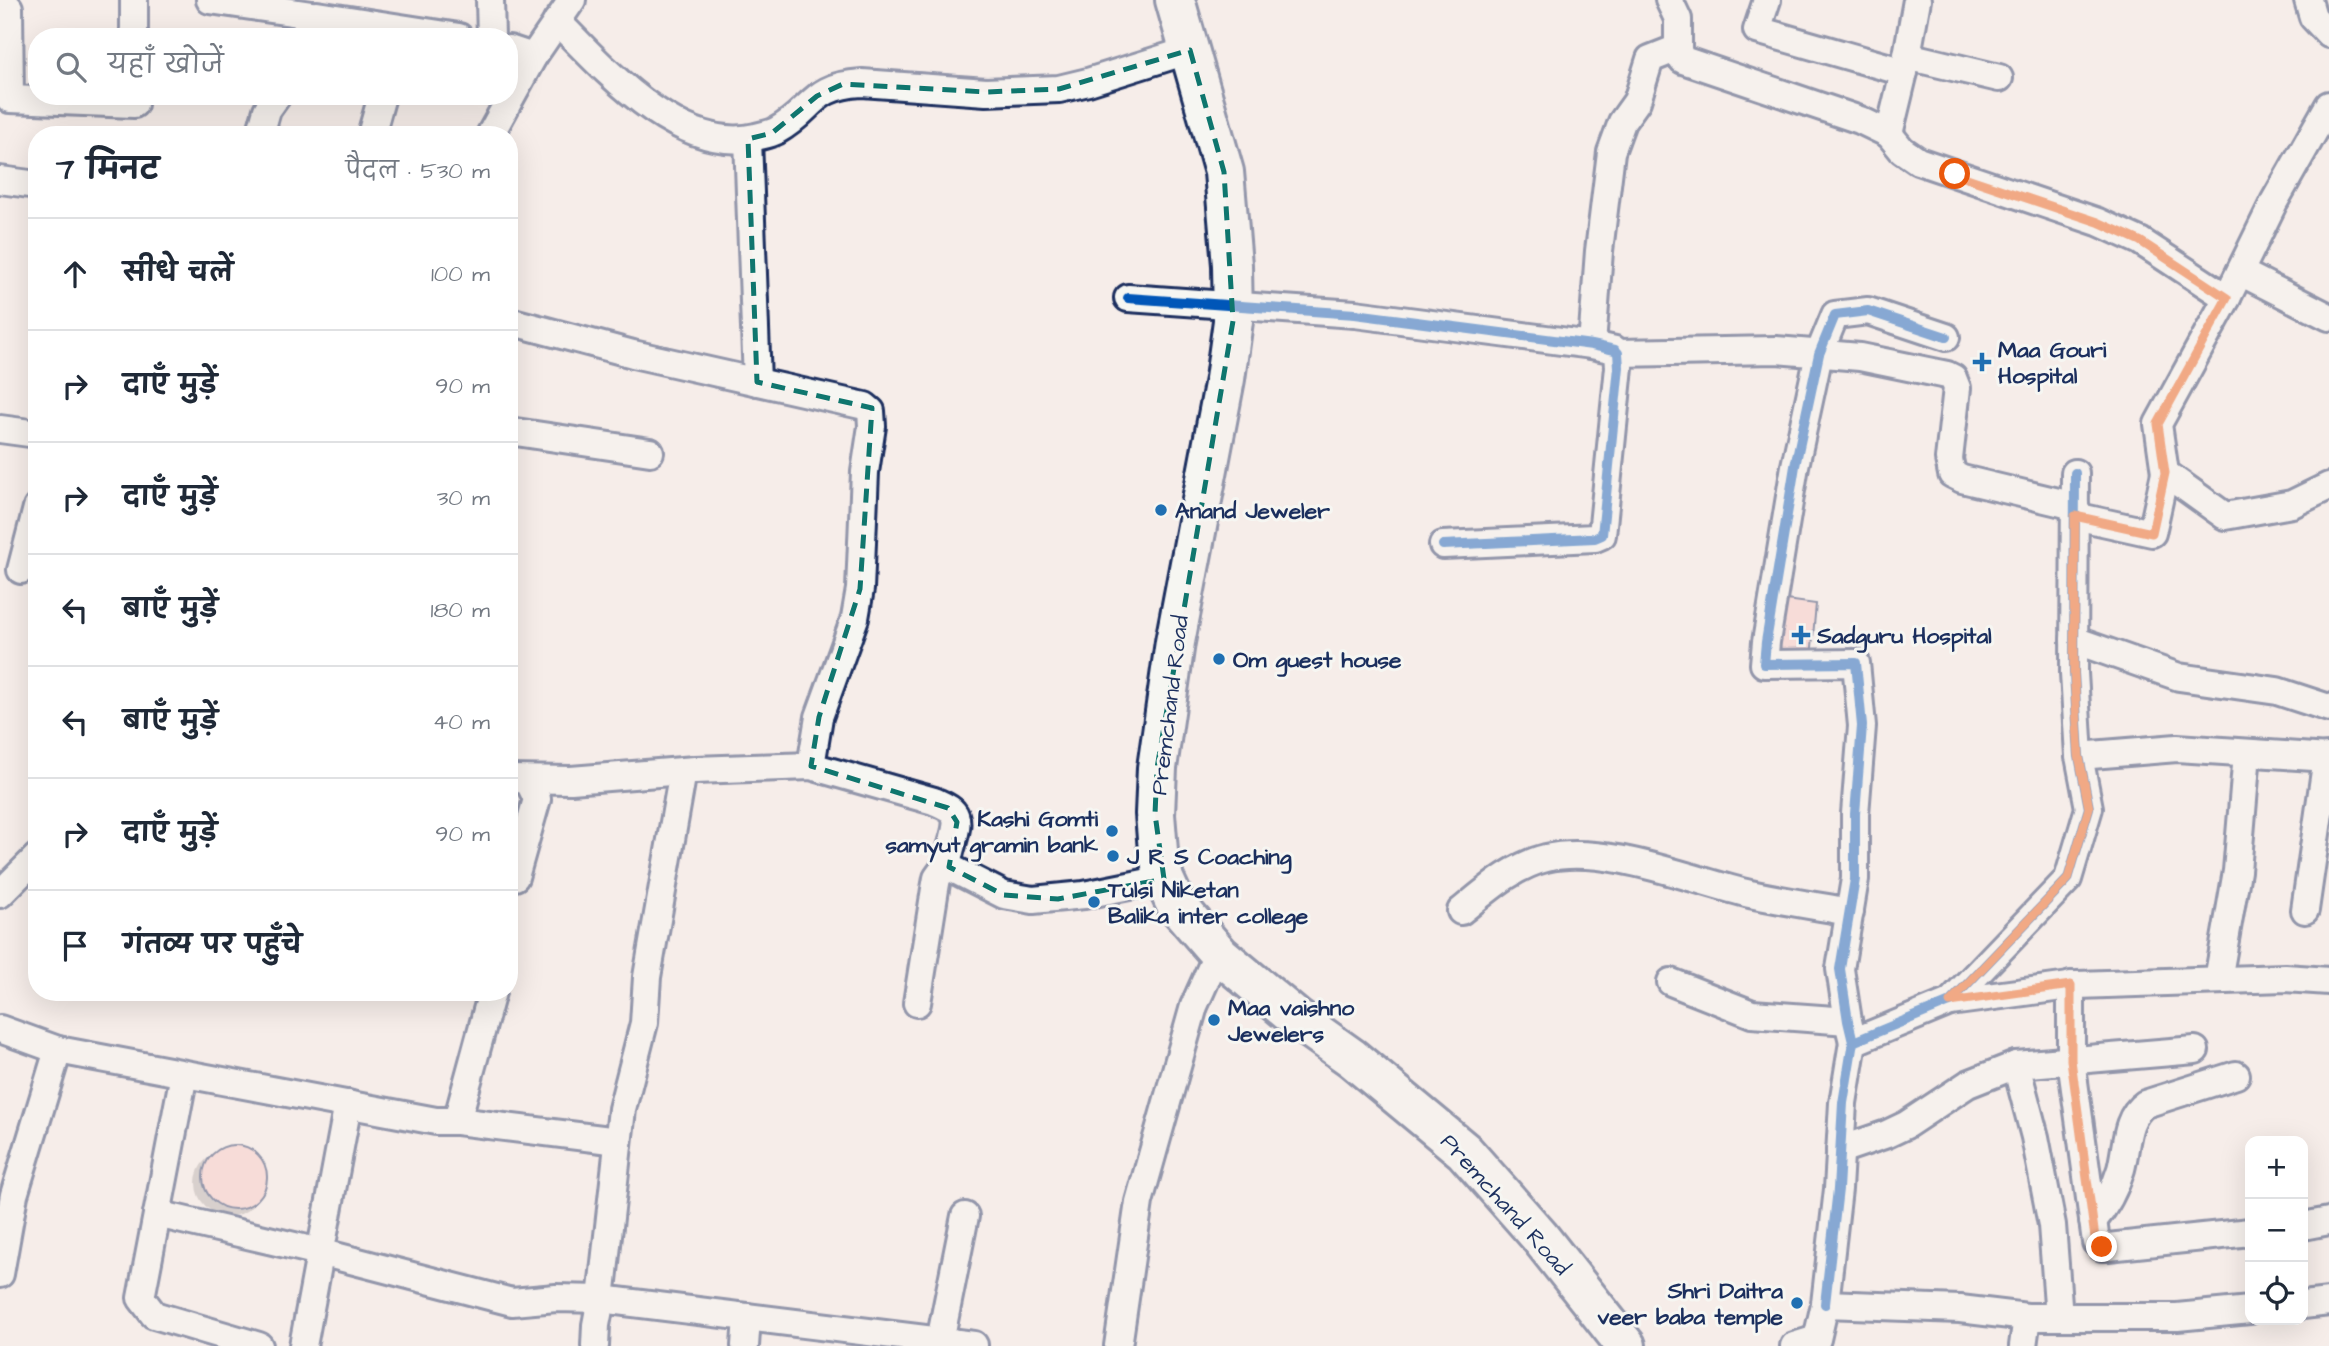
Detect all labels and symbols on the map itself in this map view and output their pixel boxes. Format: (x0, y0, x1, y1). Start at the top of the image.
route start (1939, 158, 1970, 189)
place label: Maa Gouri Hospital (1998, 334, 2107, 392)
marker: Maa Gouri Hospital (1972, 352, 1992, 372)
place label: Anand Jeweler (1175, 495, 1330, 527)
marker: Anand Jeweler (1153, 502, 1169, 518)
street label: Premchand Road (1143, 613, 1197, 797)
place label: Sadguru Hospital (1816, 620, 1992, 653)
marker: Sadguru Hospital (1791, 625, 1811, 645)
place label: Om guest house (1233, 644, 1402, 677)
marker: Om guest house (1211, 651, 1227, 667)
place label: Kashi Gomti samyut gramin bank (885, 803, 1099, 863)
marker: Kashi Gomti samyut gramin bank (1104, 823, 1120, 839)
place label: J R S Coaching (1126, 841, 1292, 874)
marker: J R S Coaching (1105, 848, 1121, 864)
place label: Tulsi Niketan Balika inter college (1107, 874, 1309, 933)
marker: Tulsi Niketan Balika inter college (1086, 894, 1102, 910)
place label: Maa vaishno Jewelers (1227, 992, 1354, 1050)
marker: Maa vaishno Jewelers (1206, 1012, 1222, 1028)
street label: Premchand Road (1433, 1127, 1578, 1283)
route end (2086, 1231, 2117, 1262)
place label: Shri Daitra veer baba temple (1597, 1275, 1784, 1333)
marker: Shri Daitra veer baba temple (1789, 1295, 1805, 1311)

